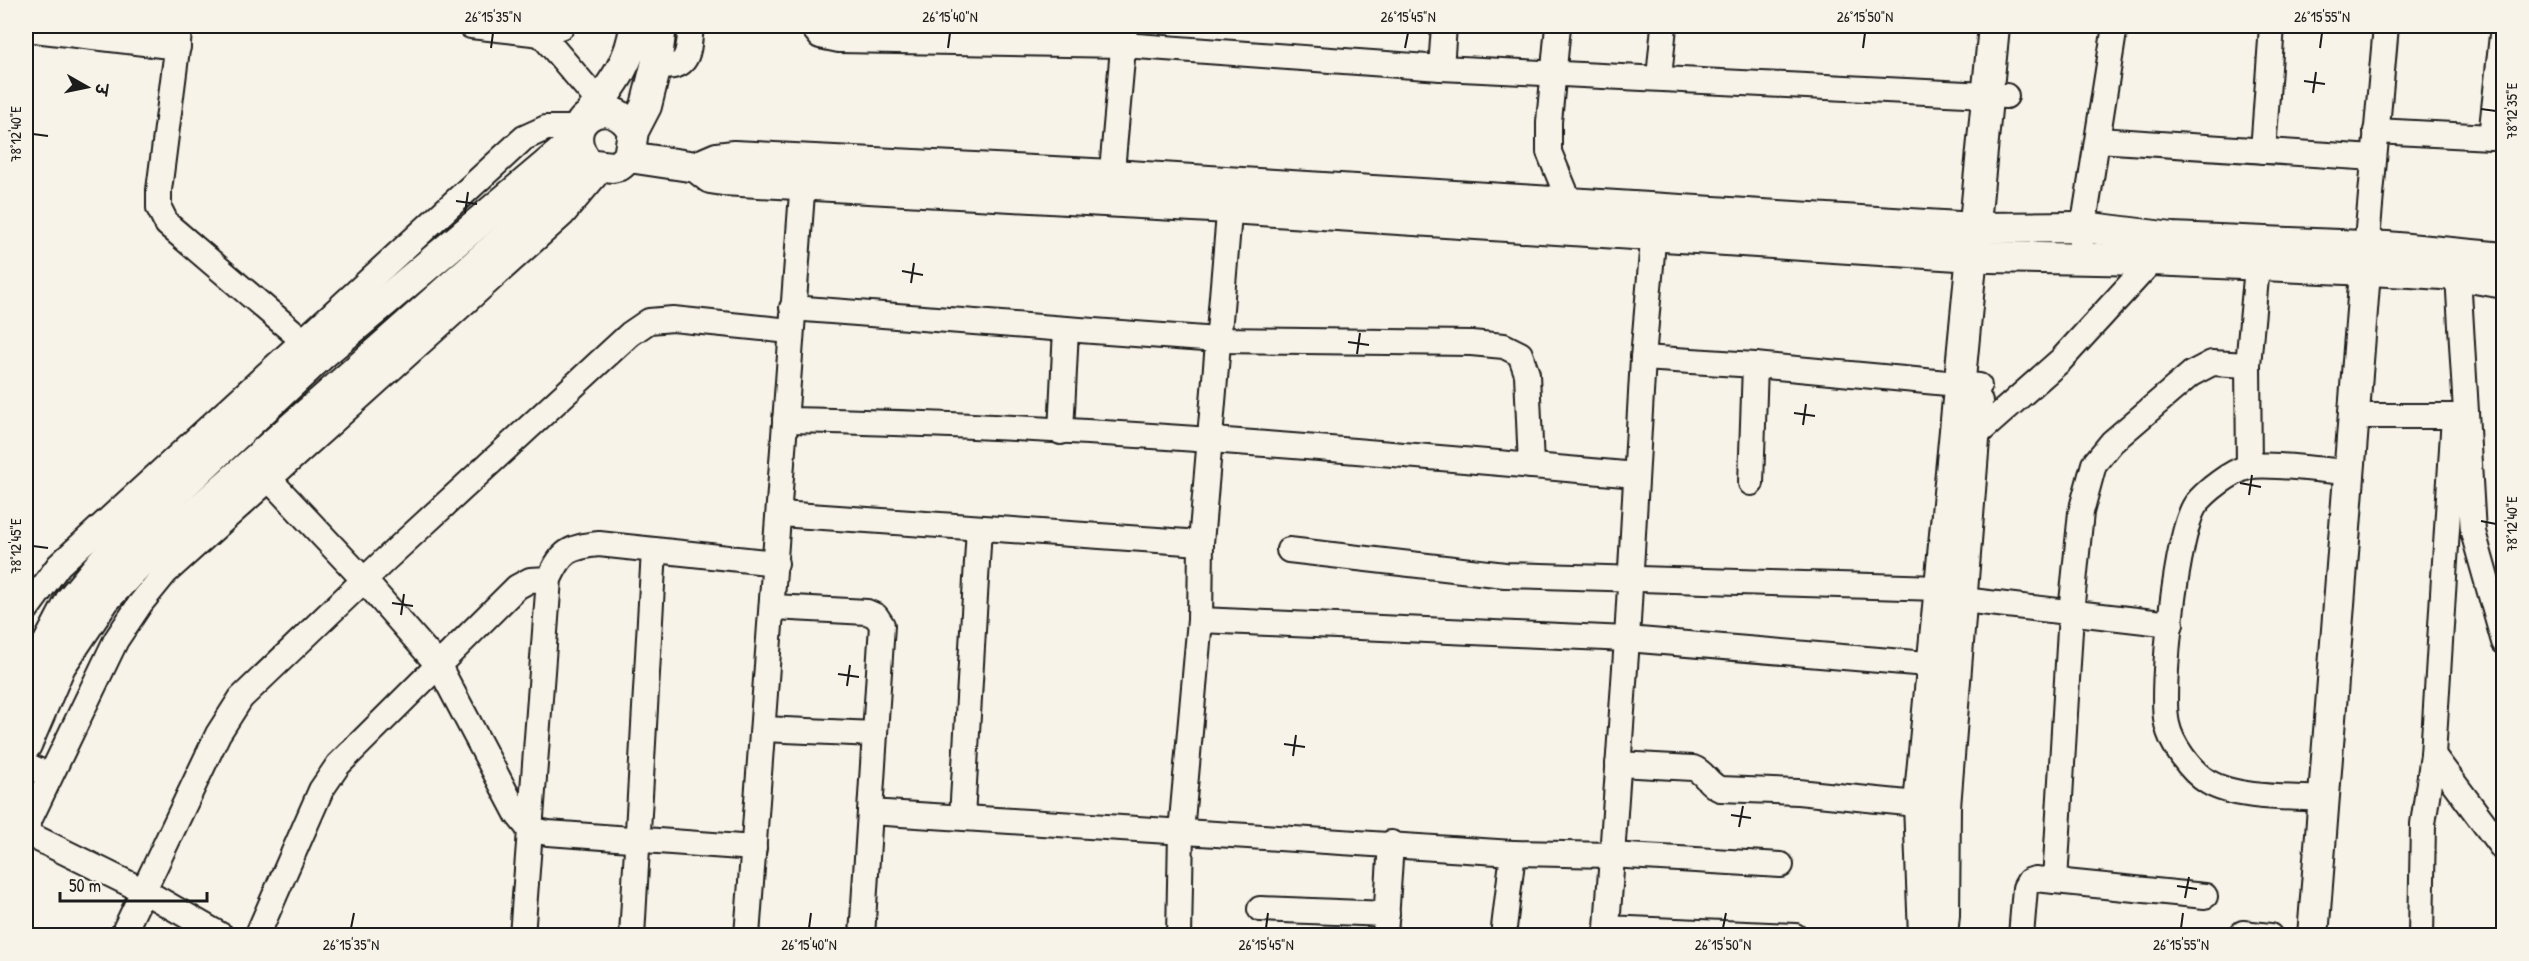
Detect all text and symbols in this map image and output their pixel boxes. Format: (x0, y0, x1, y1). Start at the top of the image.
text: 26°15'35"N (465, 6, 521, 27)
text: 26°15'40"N (922, 6, 978, 27)
text: 26°15'45"N (1380, 6, 1436, 27)
text: 26°15'50"N (1837, 6, 1893, 27)
text: 26°15'55"N (2294, 6, 2350, 27)
north arrow (57, 57, 117, 117)
text: उ (90, 80, 114, 98)
text: 78°12'35"E (2501, 82, 2522, 139)
text: 78°12'40"E (5, 106, 26, 162)
text: 78°12'40"E (2501, 496, 2522, 552)
text: 78°12'45"E (5, 518, 26, 574)
scale bar (60, 865, 207, 903)
text: 50 m (69, 873, 101, 898)
text: 26°15'35"N (323, 934, 379, 955)
text: 26°15'40"N (781, 934, 837, 955)
text: 26°15'45"N (1238, 934, 1294, 955)
text: 26°15'50"N (1695, 934, 1751, 955)
text: 26°15'55"N (2153, 934, 2209, 955)

